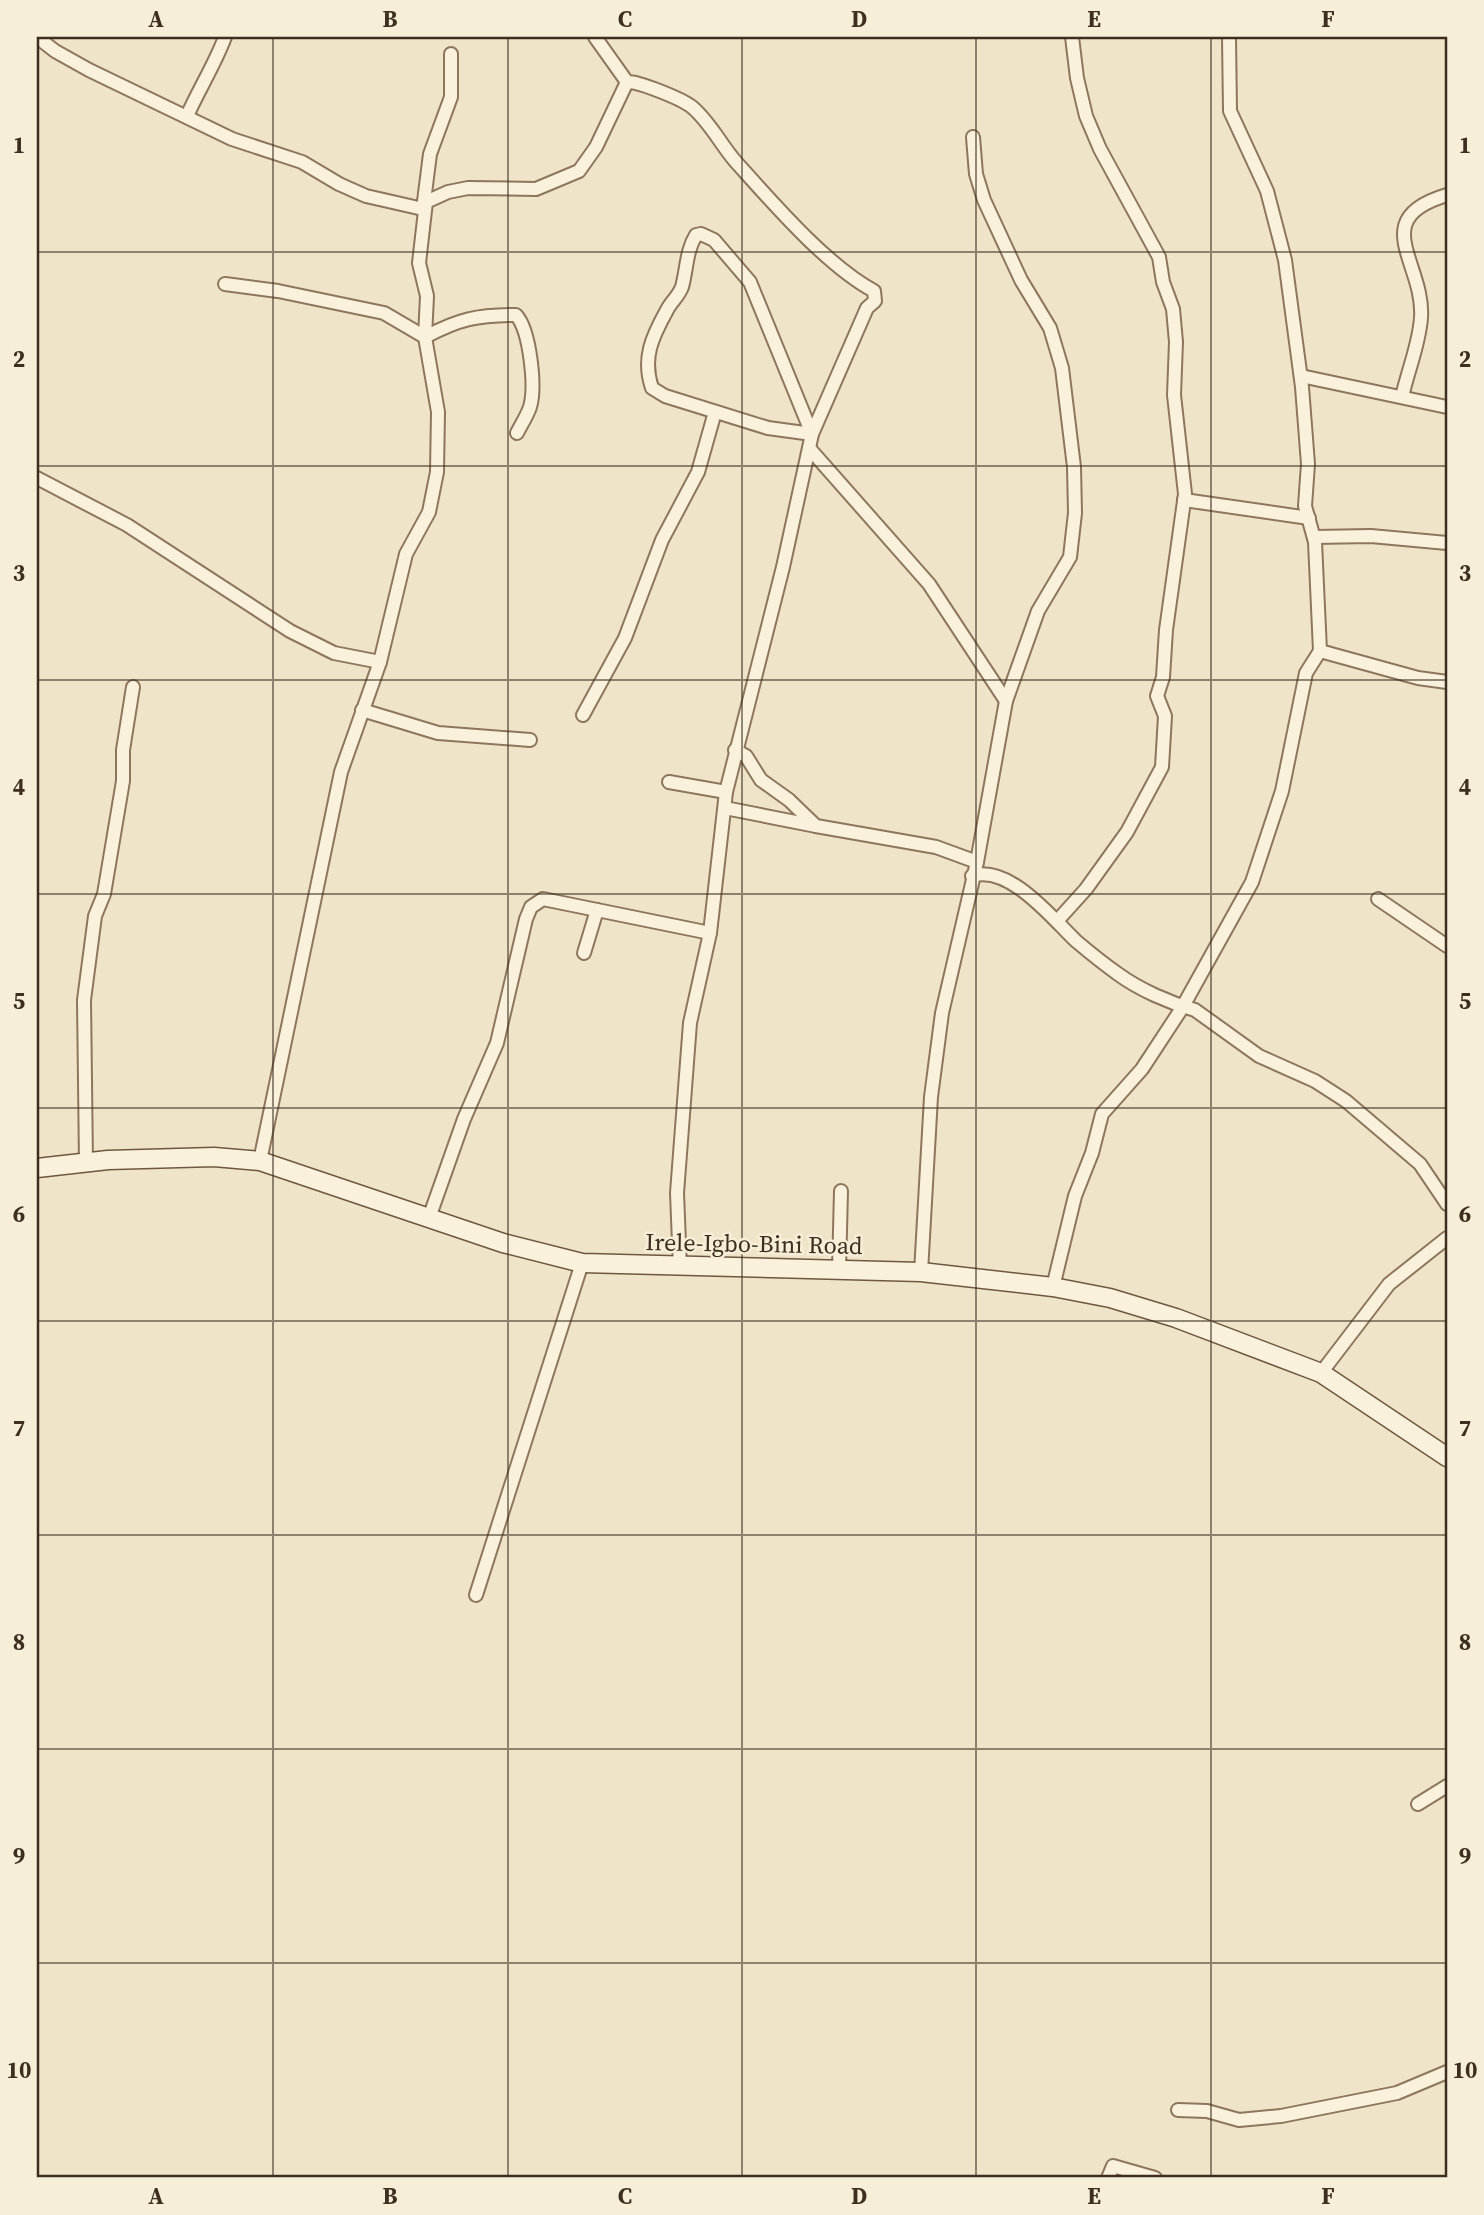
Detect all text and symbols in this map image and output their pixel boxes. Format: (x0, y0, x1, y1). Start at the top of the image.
text: A (148, 3, 164, 35)
text: B (383, 3, 398, 35)
text: C (618, 3, 632, 35)
text: D (851, 3, 867, 35)
text: E (1087, 3, 1101, 35)
text: F (1321, 3, 1335, 35)
text: 1 (13, 129, 25, 161)
text: 1 (1459, 129, 1471, 161)
text: 2 (13, 343, 25, 375)
text: 2 (1459, 343, 1471, 375)
text: 3 (13, 557, 25, 589)
text: 3 (1459, 557, 1471, 589)
text: 4 (13, 771, 25, 803)
text: 4 (1459, 771, 1471, 803)
text: 5 (13, 985, 25, 1017)
text: 5 (1459, 985, 1471, 1017)
text: 6 (13, 1198, 25, 1230)
text: 6 (1459, 1198, 1471, 1230)
street label: Irele-Igbo-Bini Road (645, 1225, 863, 1262)
text: 7 (13, 1412, 25, 1444)
text: 7 (1459, 1412, 1471, 1444)
text: 8 (13, 1626, 25, 1658)
text: 8 (1459, 1626, 1471, 1658)
text: 9 (13, 1840, 25, 1872)
text: 9 (1459, 1840, 1471, 1872)
text: 10 (7, 2054, 31, 2086)
text: 10 (1453, 2054, 1477, 2086)
text: A (148, 2180, 164, 2212)
text: B (383, 2180, 398, 2212)
text: C (618, 2180, 632, 2212)
text: D (851, 2180, 867, 2212)
text: E (1087, 2180, 1101, 2212)
text: F (1321, 2180, 1335, 2212)

